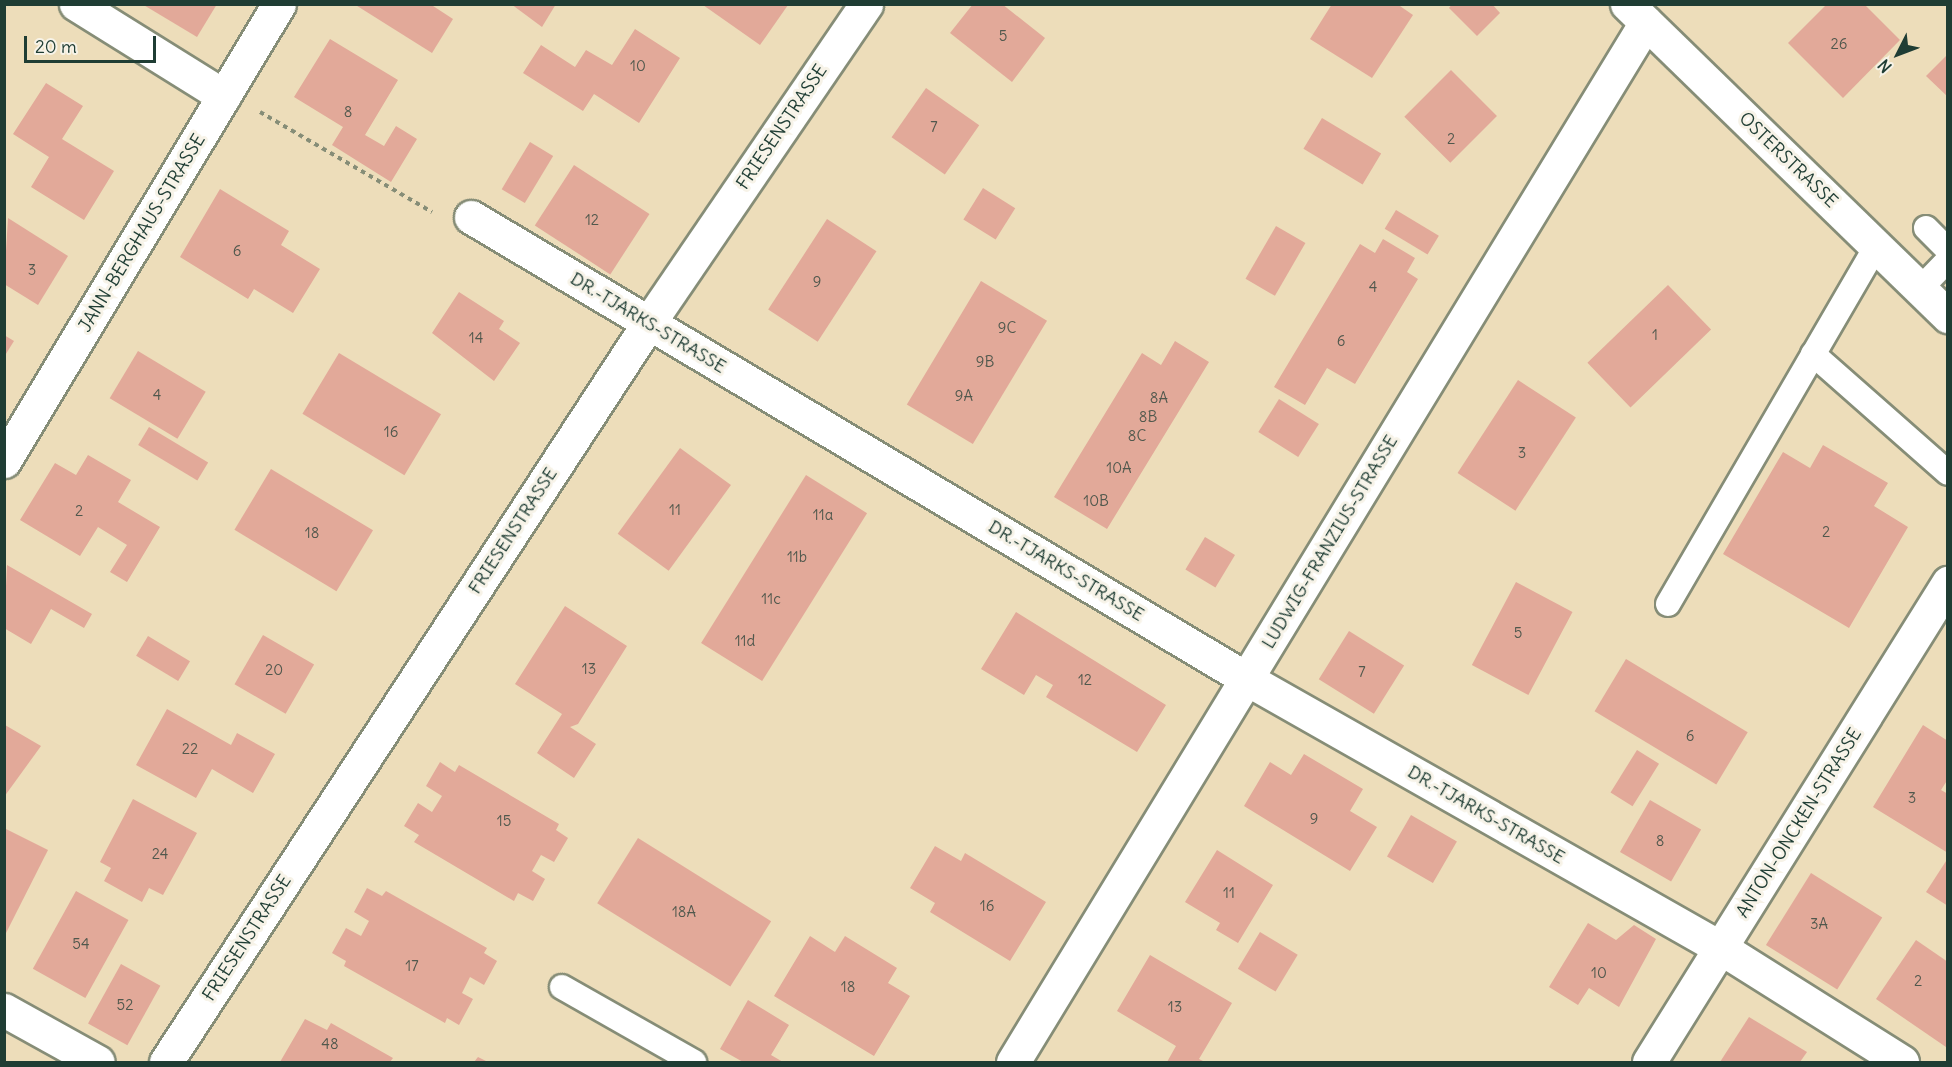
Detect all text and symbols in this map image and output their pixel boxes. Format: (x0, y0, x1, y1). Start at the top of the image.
scale bar (27, 24, 159, 62)
north arrow (1868, 24, 1928, 84)
house number: 5 (999, 27, 1007, 45)
text: 20 m (35, 35, 77, 58)
house number: 26 (1831, 35, 1847, 53)
text: N (1873, 55, 1896, 77)
house number: 10 (630, 57, 646, 75)
street label: FRIESENSTRASSE (732, 60, 832, 194)
house number: 8 (344, 103, 352, 121)
street label: OSTERSTRASSE (1734, 108, 1842, 212)
house number: 7 (930, 118, 938, 136)
street label: JANN-BERGHAUS-STRASSE (74, 130, 210, 336)
house number: 2 (1447, 130, 1455, 148)
house number: 12 (585, 211, 599, 229)
house number: 6 (233, 242, 241, 260)
house number: 3 (28, 261, 36, 279)
street label: DR.-TJARKS-STRASSE (566, 268, 730, 378)
house number: 9 (813, 273, 821, 291)
house number: 4 (1369, 278, 1377, 296)
house number: 9C (998, 319, 1016, 337)
house number: 1 (1652, 326, 1658, 344)
house number: 14 (469, 329, 483, 347)
house number: 6 (1337, 332, 1345, 350)
house number: 9B (976, 353, 994, 371)
house number: 4 (153, 386, 161, 404)
house number: 9A (955, 387, 973, 405)
house number: 8A (1150, 389, 1168, 407)
house number: 8B (1139, 408, 1157, 426)
house number: 16 (384, 423, 398, 441)
house number: 8C (1128, 427, 1146, 445)
street label: LUDWIG-FRANZIUS-STRASSE (1258, 431, 1402, 653)
house number: 3 (1518, 444, 1526, 462)
house number: 10A (1106, 459, 1132, 477)
street label: FRIESENSTRASSE (464, 464, 562, 598)
house number: 10B (1083, 492, 1109, 510)
house number: 11 (669, 501, 681, 519)
house number: 2 (75, 502, 83, 520)
house number: 11a (813, 506, 833, 524)
street label: DR.-TJARKS-STRASSE (984, 516, 1148, 626)
house number: 2 (1822, 523, 1830, 541)
house number: 18 (305, 524, 319, 542)
house number: 11b (787, 548, 807, 566)
house number: 11c (761, 590, 781, 608)
house number: 5 (1514, 624, 1522, 642)
house number: 11d (735, 632, 755, 650)
house number: 13 (582, 660, 596, 678)
house number: 20 (265, 661, 283, 679)
house number: 7 (1358, 663, 1366, 681)
house number: 12 (1078, 671, 1092, 689)
street label: ANTON-ONCKEN-STRASSE (1732, 724, 1866, 922)
house number: 6 (1686, 727, 1694, 745)
house number: 22 (182, 740, 198, 758)
street label: DR.-TJARKS-STRASSE (1404, 761, 1568, 869)
house number: 3 (1908, 789, 1916, 807)
house number: 9 (1310, 810, 1318, 828)
house number: 15 (497, 812, 511, 830)
house number: 8 (1656, 832, 1664, 850)
house number: 24 (152, 845, 168, 863)
street label: FRIESENSTRASSE (198, 871, 296, 1005)
house number: 11 (1223, 884, 1235, 902)
house number: 16 (980, 897, 994, 915)
house number: 18A (672, 903, 696, 921)
house number: 3A (1810, 915, 1828, 933)
house number: 54 (72, 935, 90, 953)
house number: 17 (405, 957, 419, 975)
house number: 10 (1591, 964, 1607, 982)
house number: 2 (1914, 972, 1922, 990)
house number: 18 (841, 978, 855, 996)
house number: 52 (117, 996, 133, 1014)
house number: 13 (1168, 998, 1182, 1016)
house number: 48 (321, 1035, 339, 1053)

